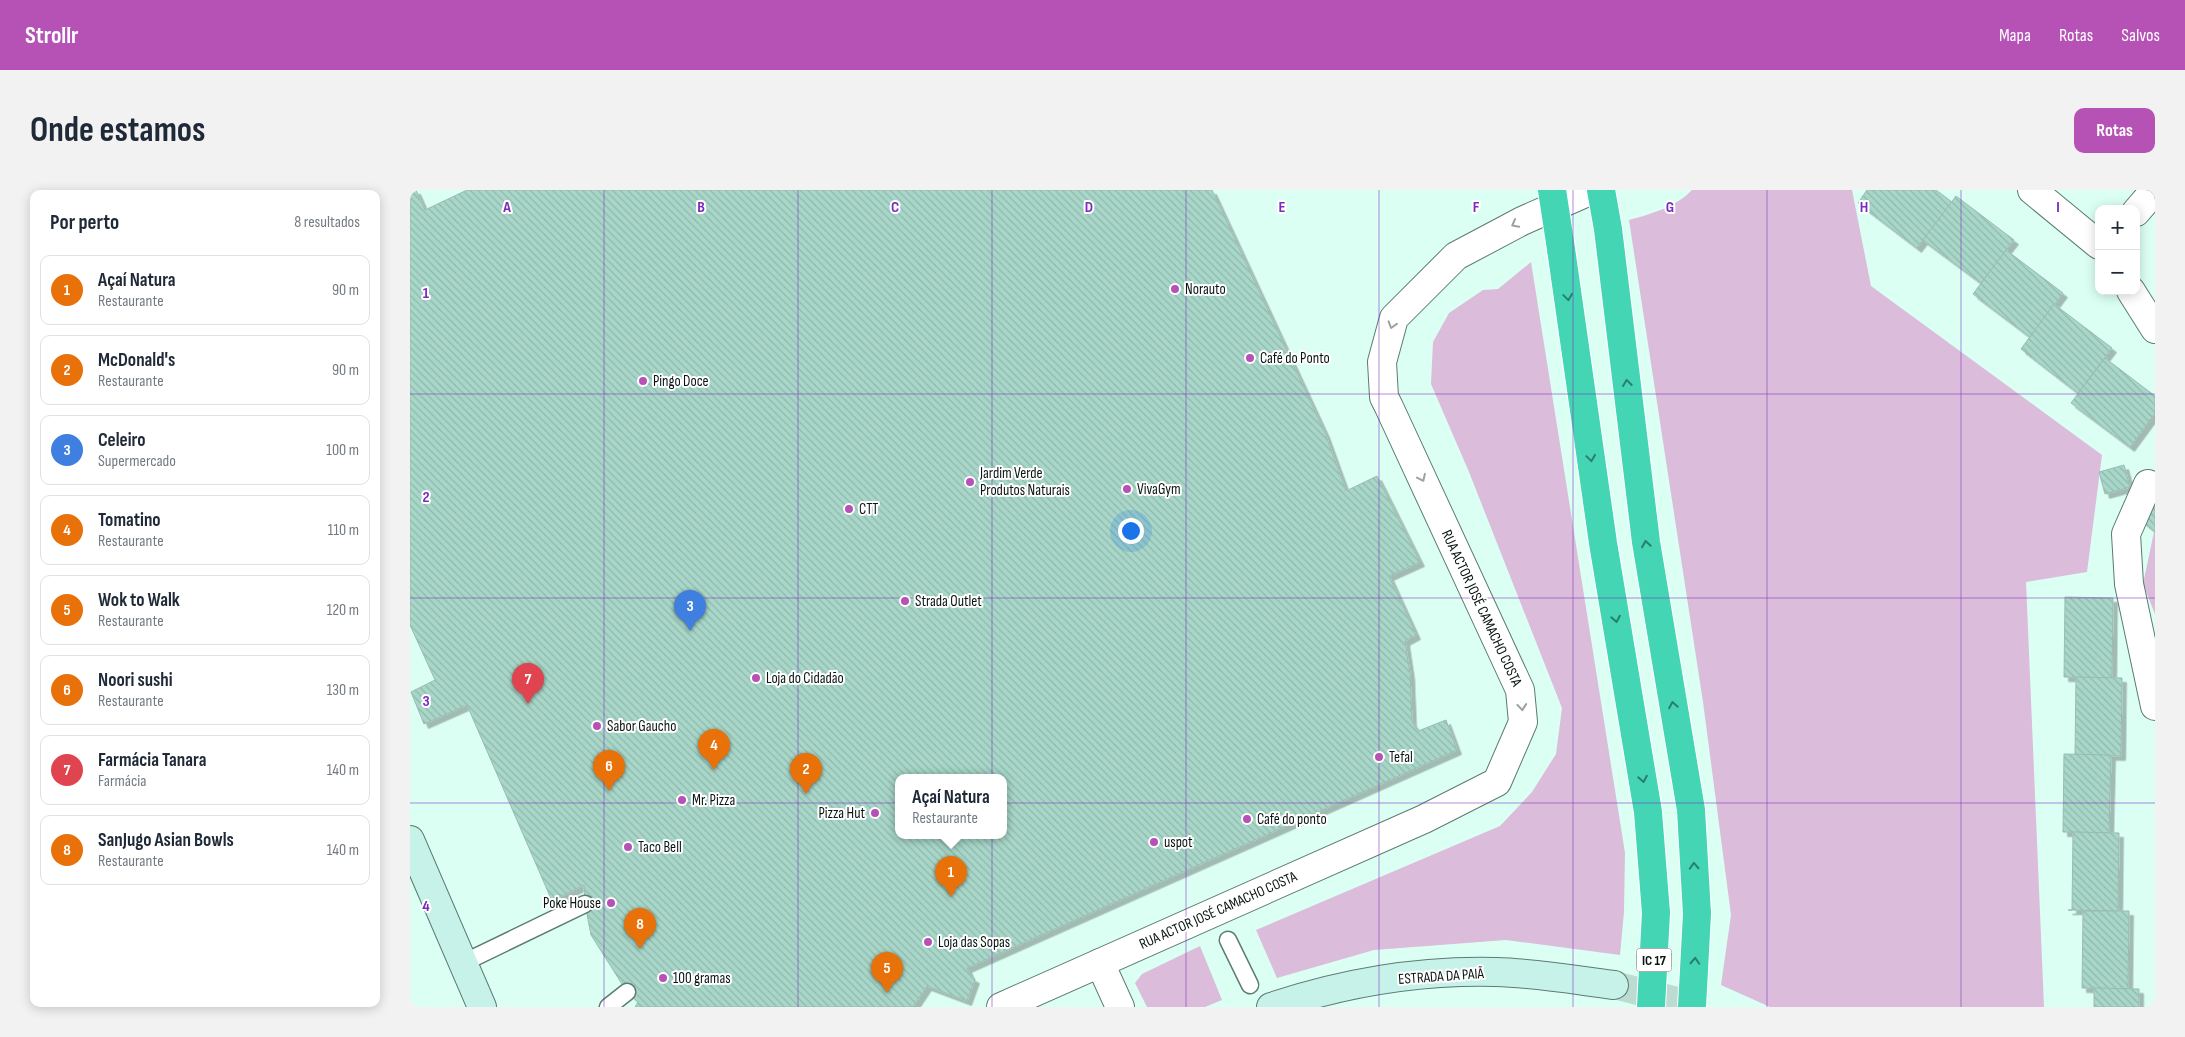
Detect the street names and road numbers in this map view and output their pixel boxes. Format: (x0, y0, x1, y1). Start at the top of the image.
street label: RUA ACTOR JOSÉ CAMACHO COSTA (1437, 527, 1526, 690)
street label: RUA ACTOR JOSÉ CAMACHO COSTA (1136, 867, 1301, 954)
road number: IC 17 (1636, 948, 1672, 972)
street label: ESTRADA DA PAIÃ (1398, 964, 1485, 989)

